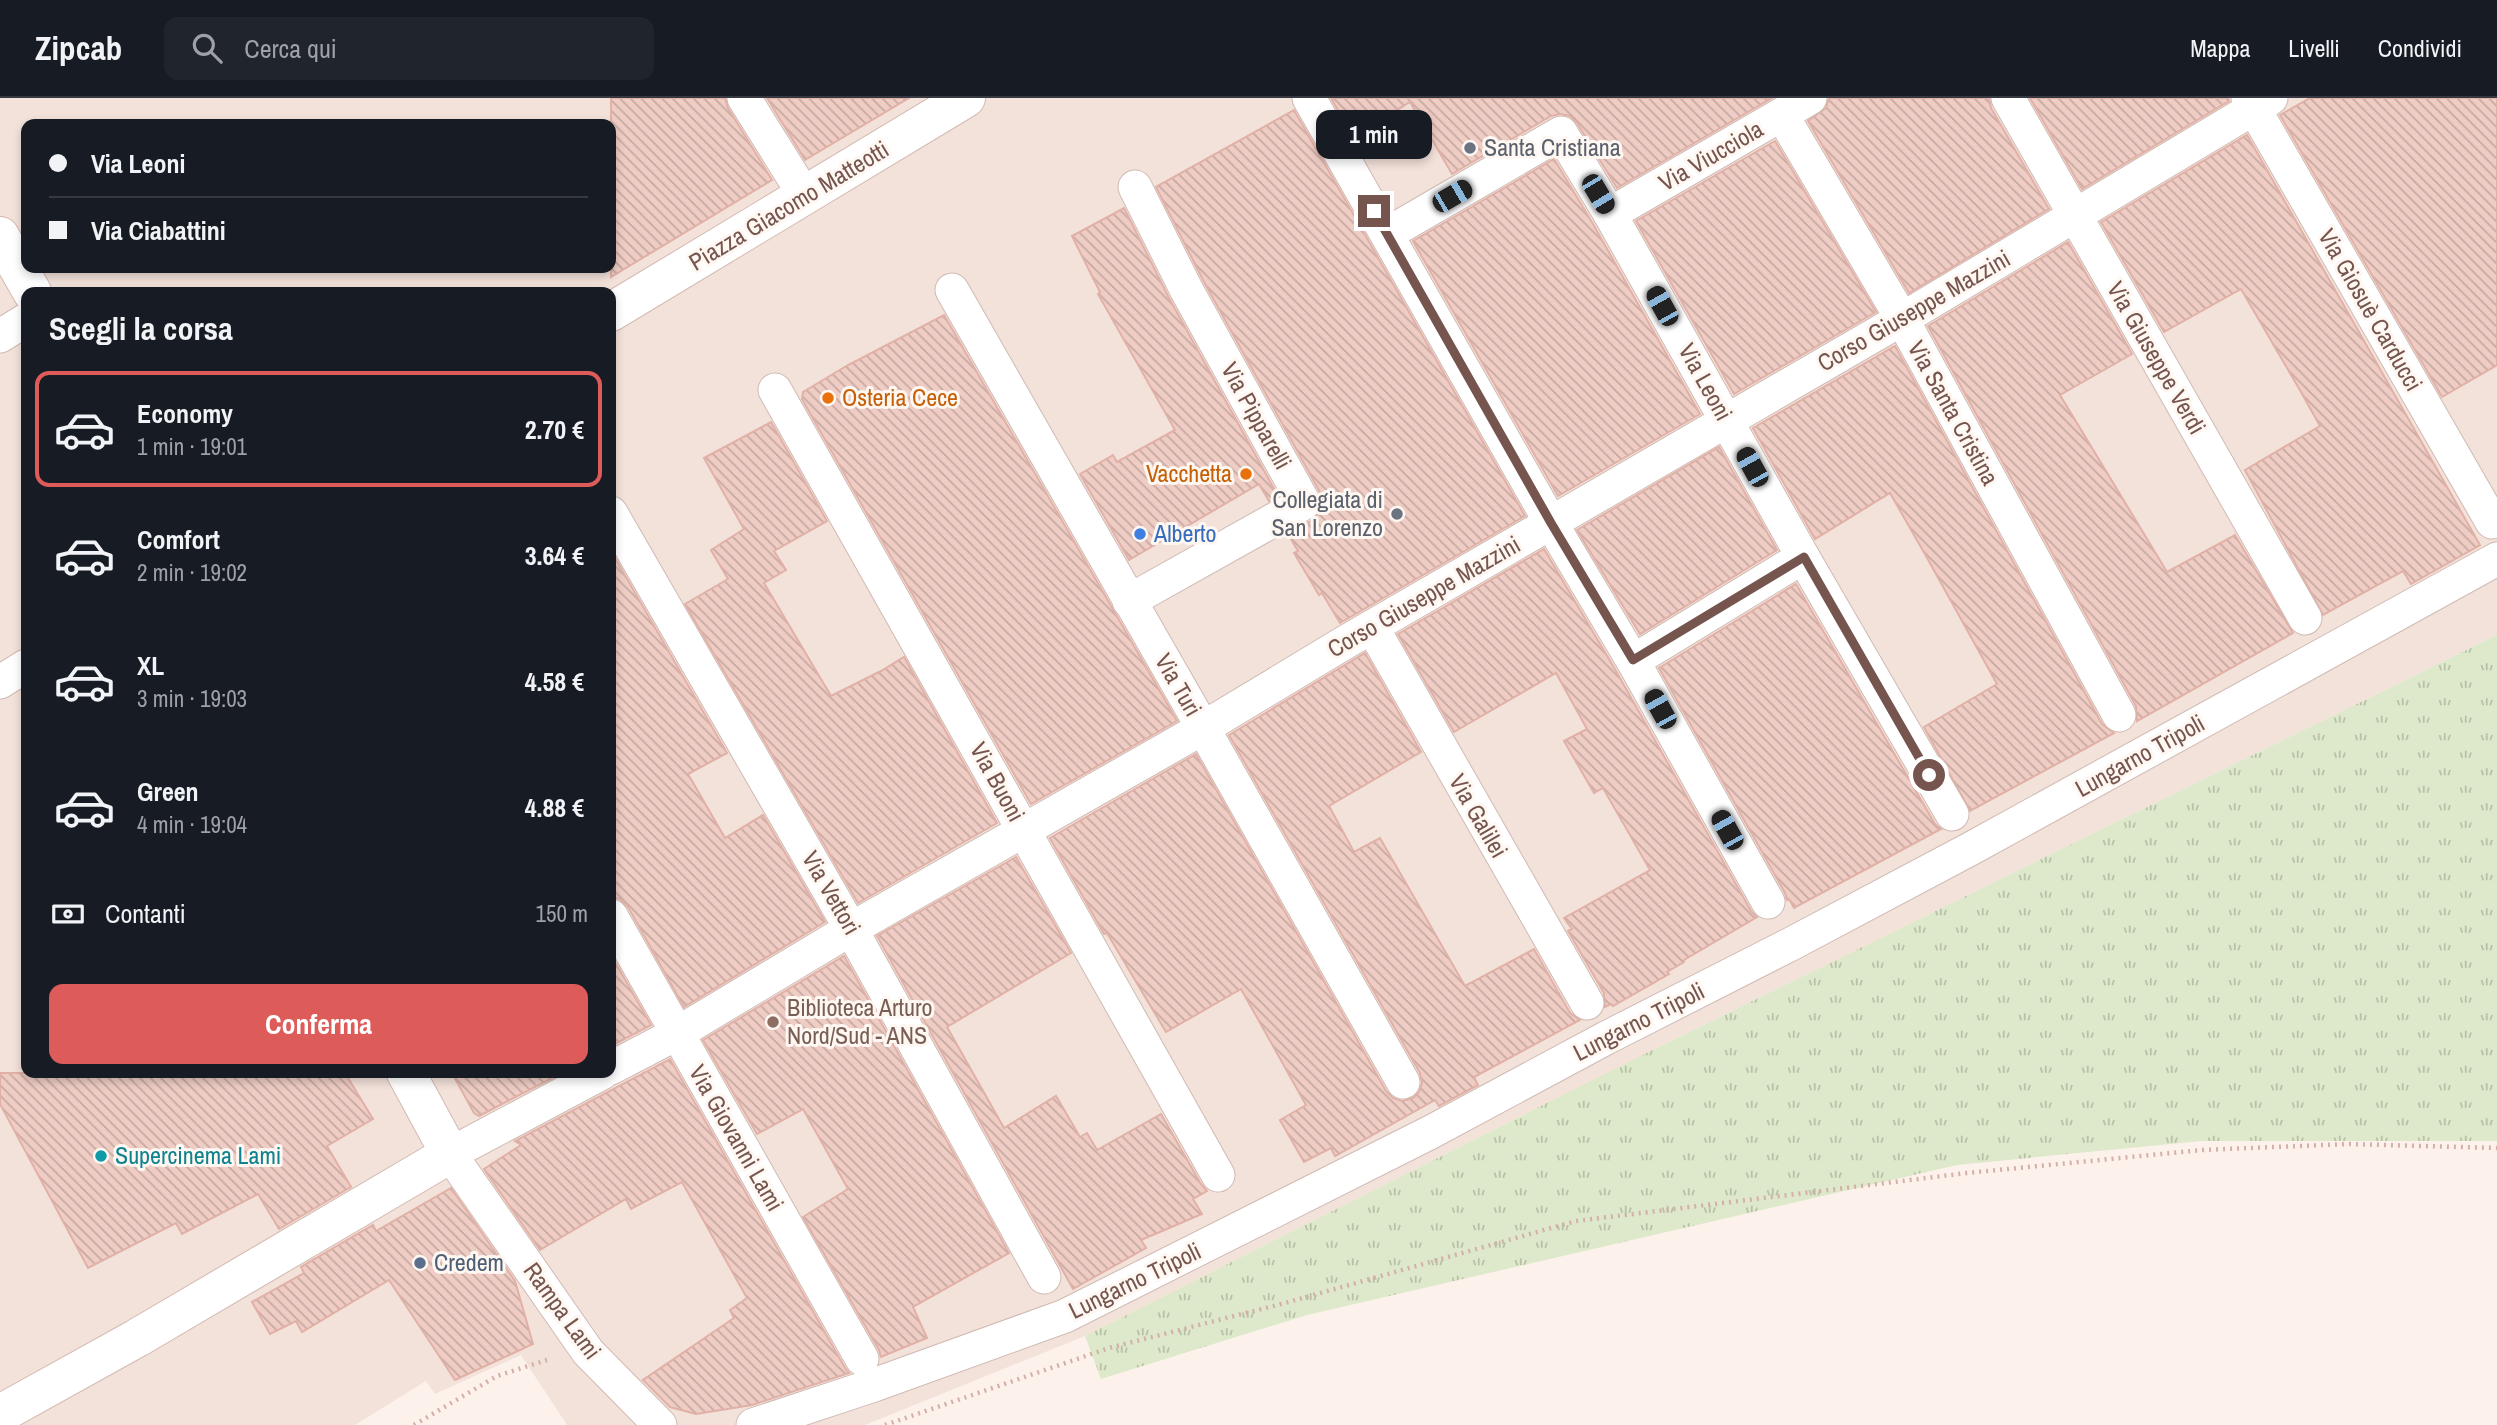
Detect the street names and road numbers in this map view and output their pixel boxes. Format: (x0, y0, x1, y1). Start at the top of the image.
street label: Via Viucciola (1653, 112, 1768, 198)
street label: Piazza Giacomo Matteotti (683, 133, 894, 277)
street label: Via Giosuè Carducci (2311, 223, 2430, 396)
street label: Corso Giuseppe Mazzini (1811, 242, 2016, 378)
street label: Via Giuseppe Verdi (2100, 275, 2214, 440)
street label: Via Santa Cristina (1901, 335, 2007, 490)
street label: Via Leoni (1672, 337, 1740, 426)
street label: Via Pipparelli (1214, 356, 1299, 475)
street label: Corso Giuseppe Mazzini (1321, 528, 1526, 664)
street label: Via Turi (1148, 647, 1210, 722)
street label: Lungarno Tripoli (2069, 706, 2210, 804)
street label: Via Buoni (963, 736, 1033, 827)
street label: Via Galilei (1442, 768, 1516, 863)
street label: Via Vettori (795, 845, 869, 940)
street label: Lungarno Tripoli (1567, 974, 1710, 1068)
street label: Via Giovanni Lami (682, 1059, 792, 1216)
street label: Lungarno Tripoli (1063, 1234, 1206, 1326)
street label: Rampa Lami (517, 1255, 609, 1365)

